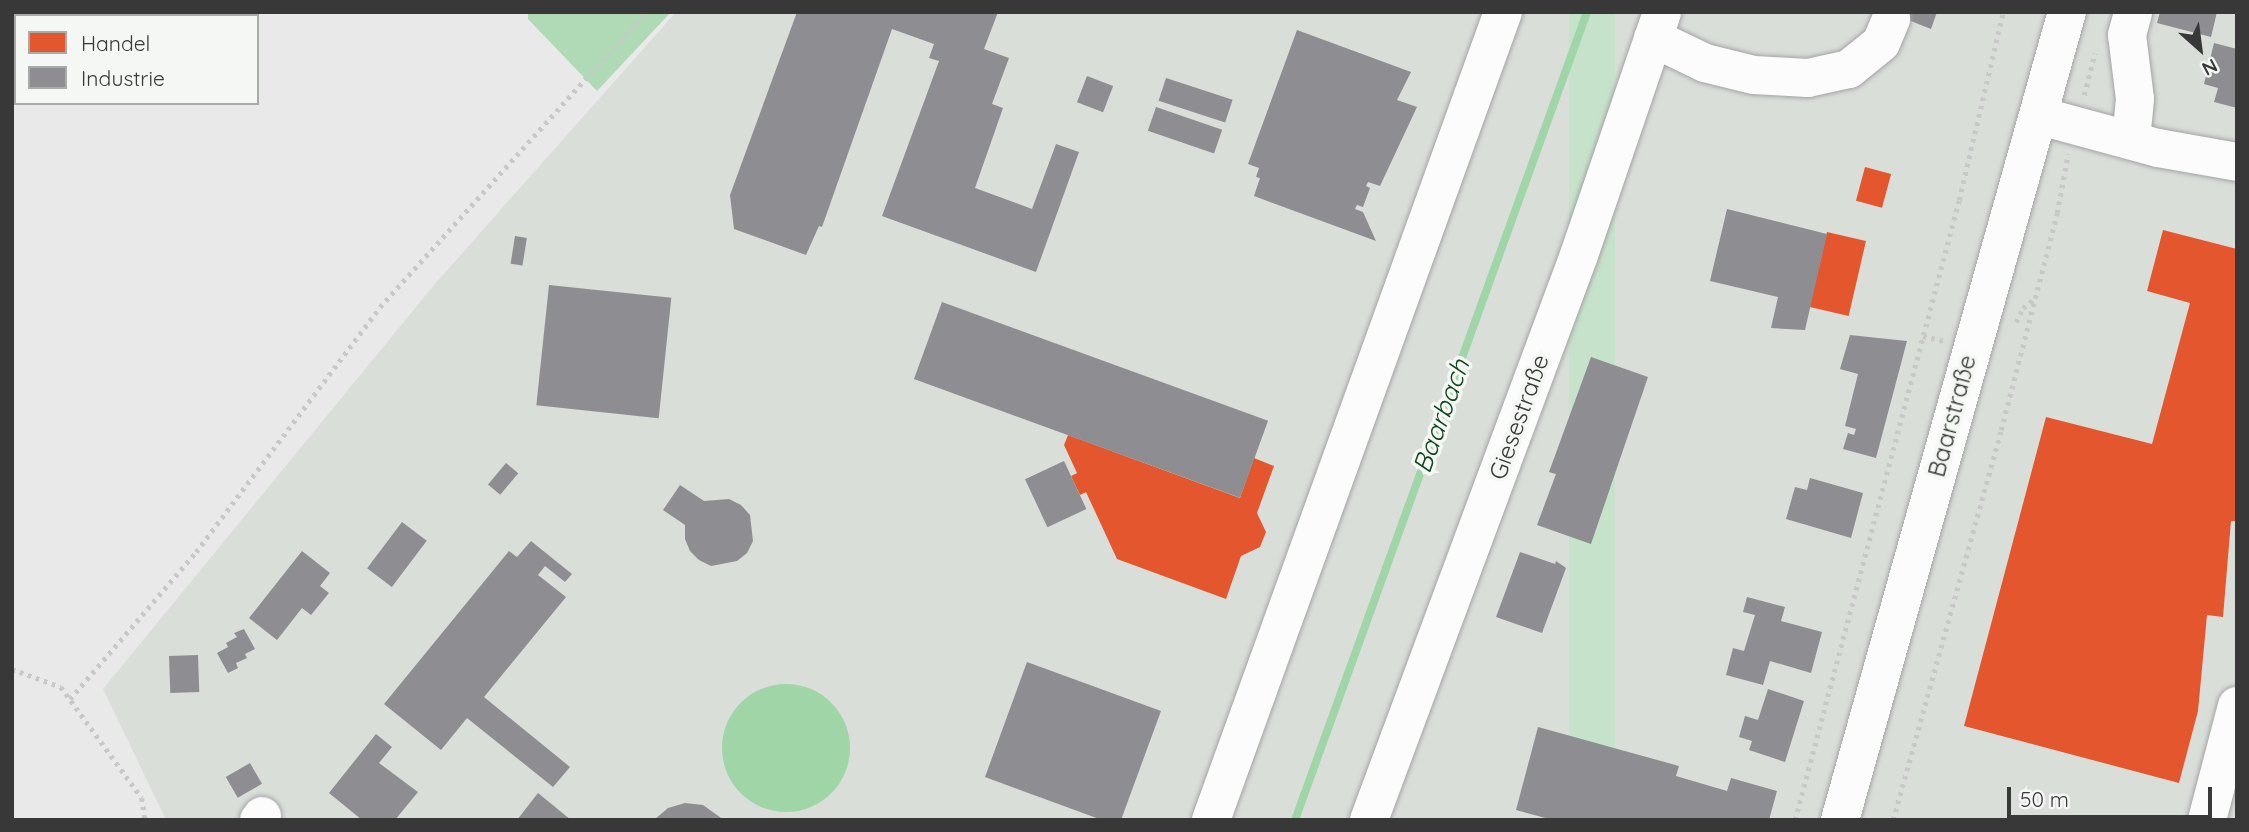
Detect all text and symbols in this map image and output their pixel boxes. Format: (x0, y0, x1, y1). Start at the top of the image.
legend (14, 14, 259, 105)
north arrow (2165, 14, 2235, 84)
text: Handel (81, 30, 150, 56)
text: N (2198, 54, 2222, 81)
text: Industrie (81, 65, 165, 91)
street label: Giesestraße (1483, 350, 1555, 484)
street label: Baarstraße (1922, 352, 1982, 480)
water label: Baarbach (1406, 355, 1476, 477)
scale bar (2011, 772, 2216, 816)
text: 50 m (2020, 786, 2069, 812)

